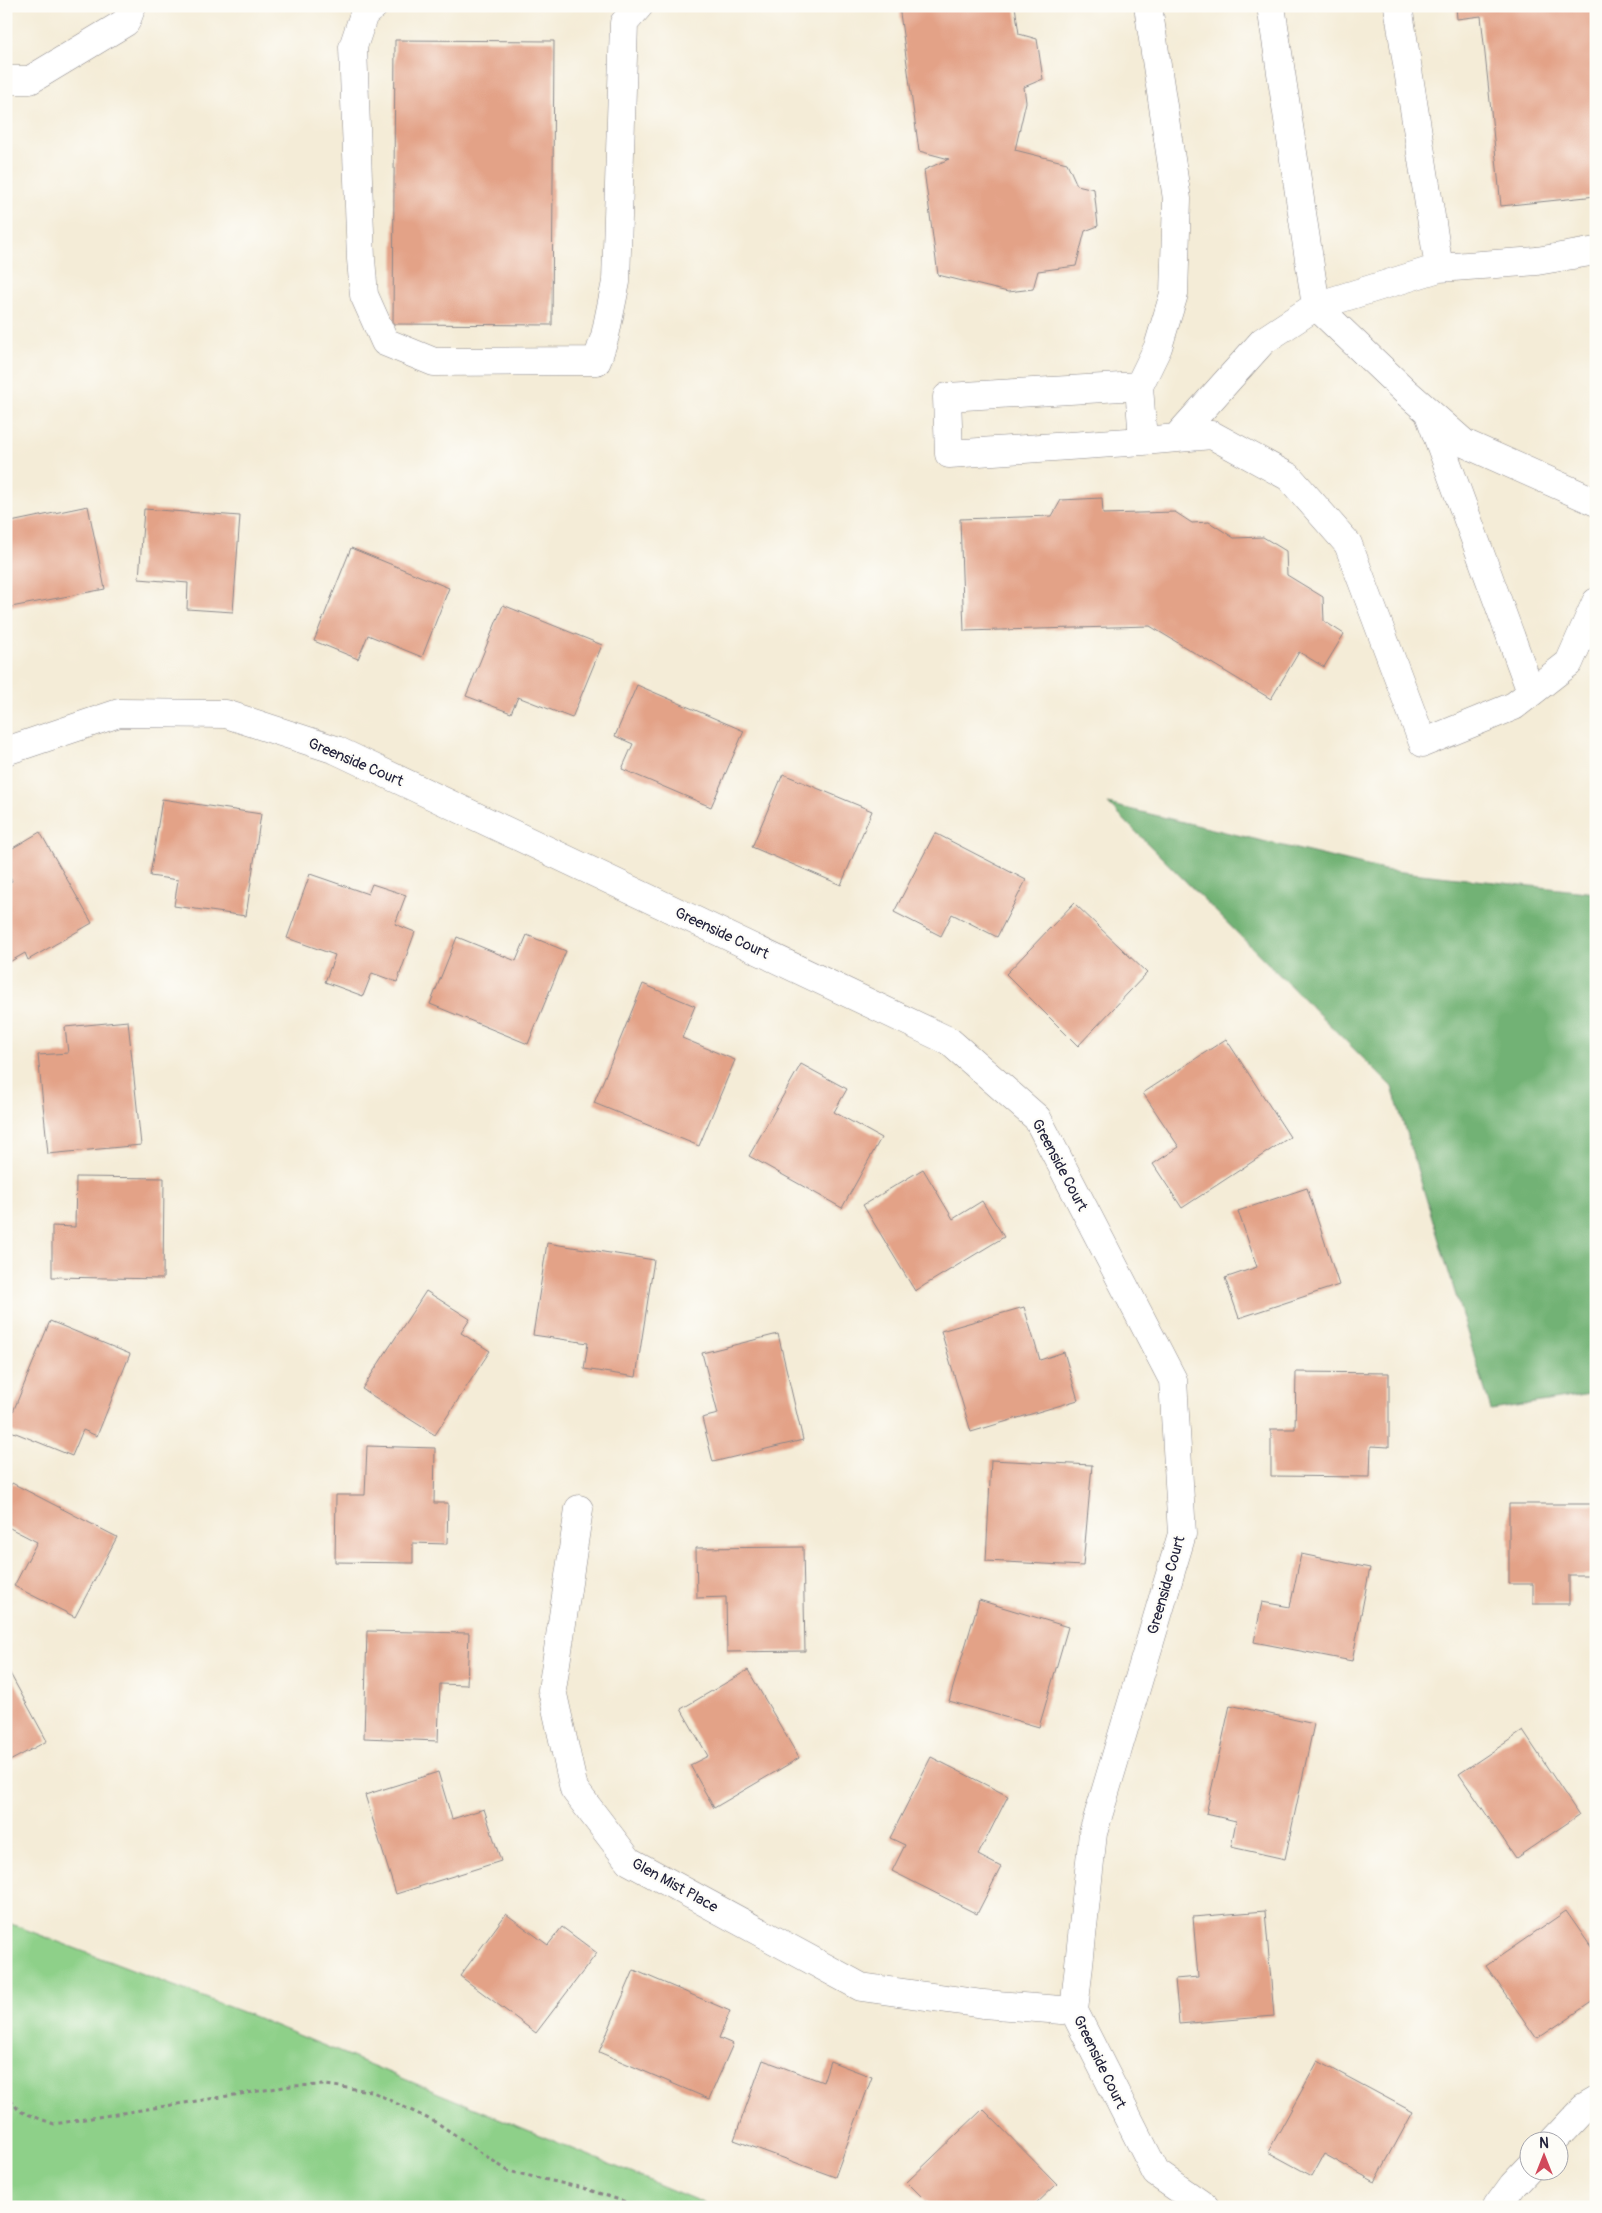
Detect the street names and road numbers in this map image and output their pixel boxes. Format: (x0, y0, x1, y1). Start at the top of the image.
street label: Greenside Court (305, 734, 407, 791)
street label: Greenside Court (672, 903, 773, 964)
street label: Greenside Court (1027, 1116, 1092, 1215)
street label: Greenside Court (1143, 1533, 1190, 1637)
street label: Glen Mist Place (628, 1854, 722, 1917)
street label: Greenside Court (1069, 2012, 1131, 2113)

